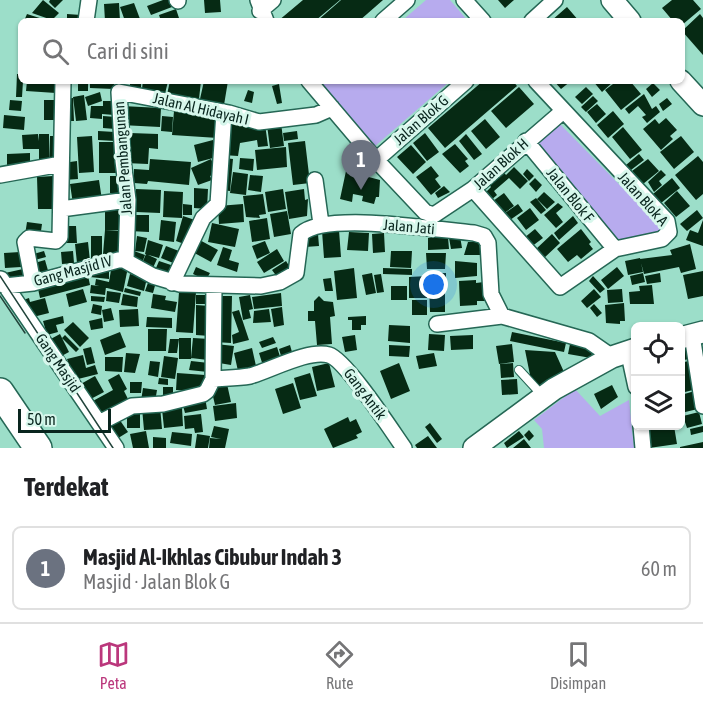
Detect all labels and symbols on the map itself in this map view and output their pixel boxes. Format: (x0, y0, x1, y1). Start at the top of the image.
street label: Jalan Al Hidayah I (152, 89, 251, 128)
street label: Jalan Blok G (390, 91, 451, 148)
street label: Jalan Pembangunan (110, 101, 135, 215)
street label: Jalan Blok H (470, 135, 531, 193)
pin: 1 (342, 140, 380, 190)
street label: Jalan Blok F (543, 164, 597, 225)
street label: Jalan Blok A (615, 168, 672, 229)
street label: Jalan Jati (383, 216, 435, 237)
street label: Gang Masjid IV (32, 252, 114, 289)
your location (419, 270, 448, 299)
street label: Gang Masjid (33, 330, 84, 395)
street label: Gang Antik (341, 365, 390, 423)
scale bar (18, 406, 111, 434)

